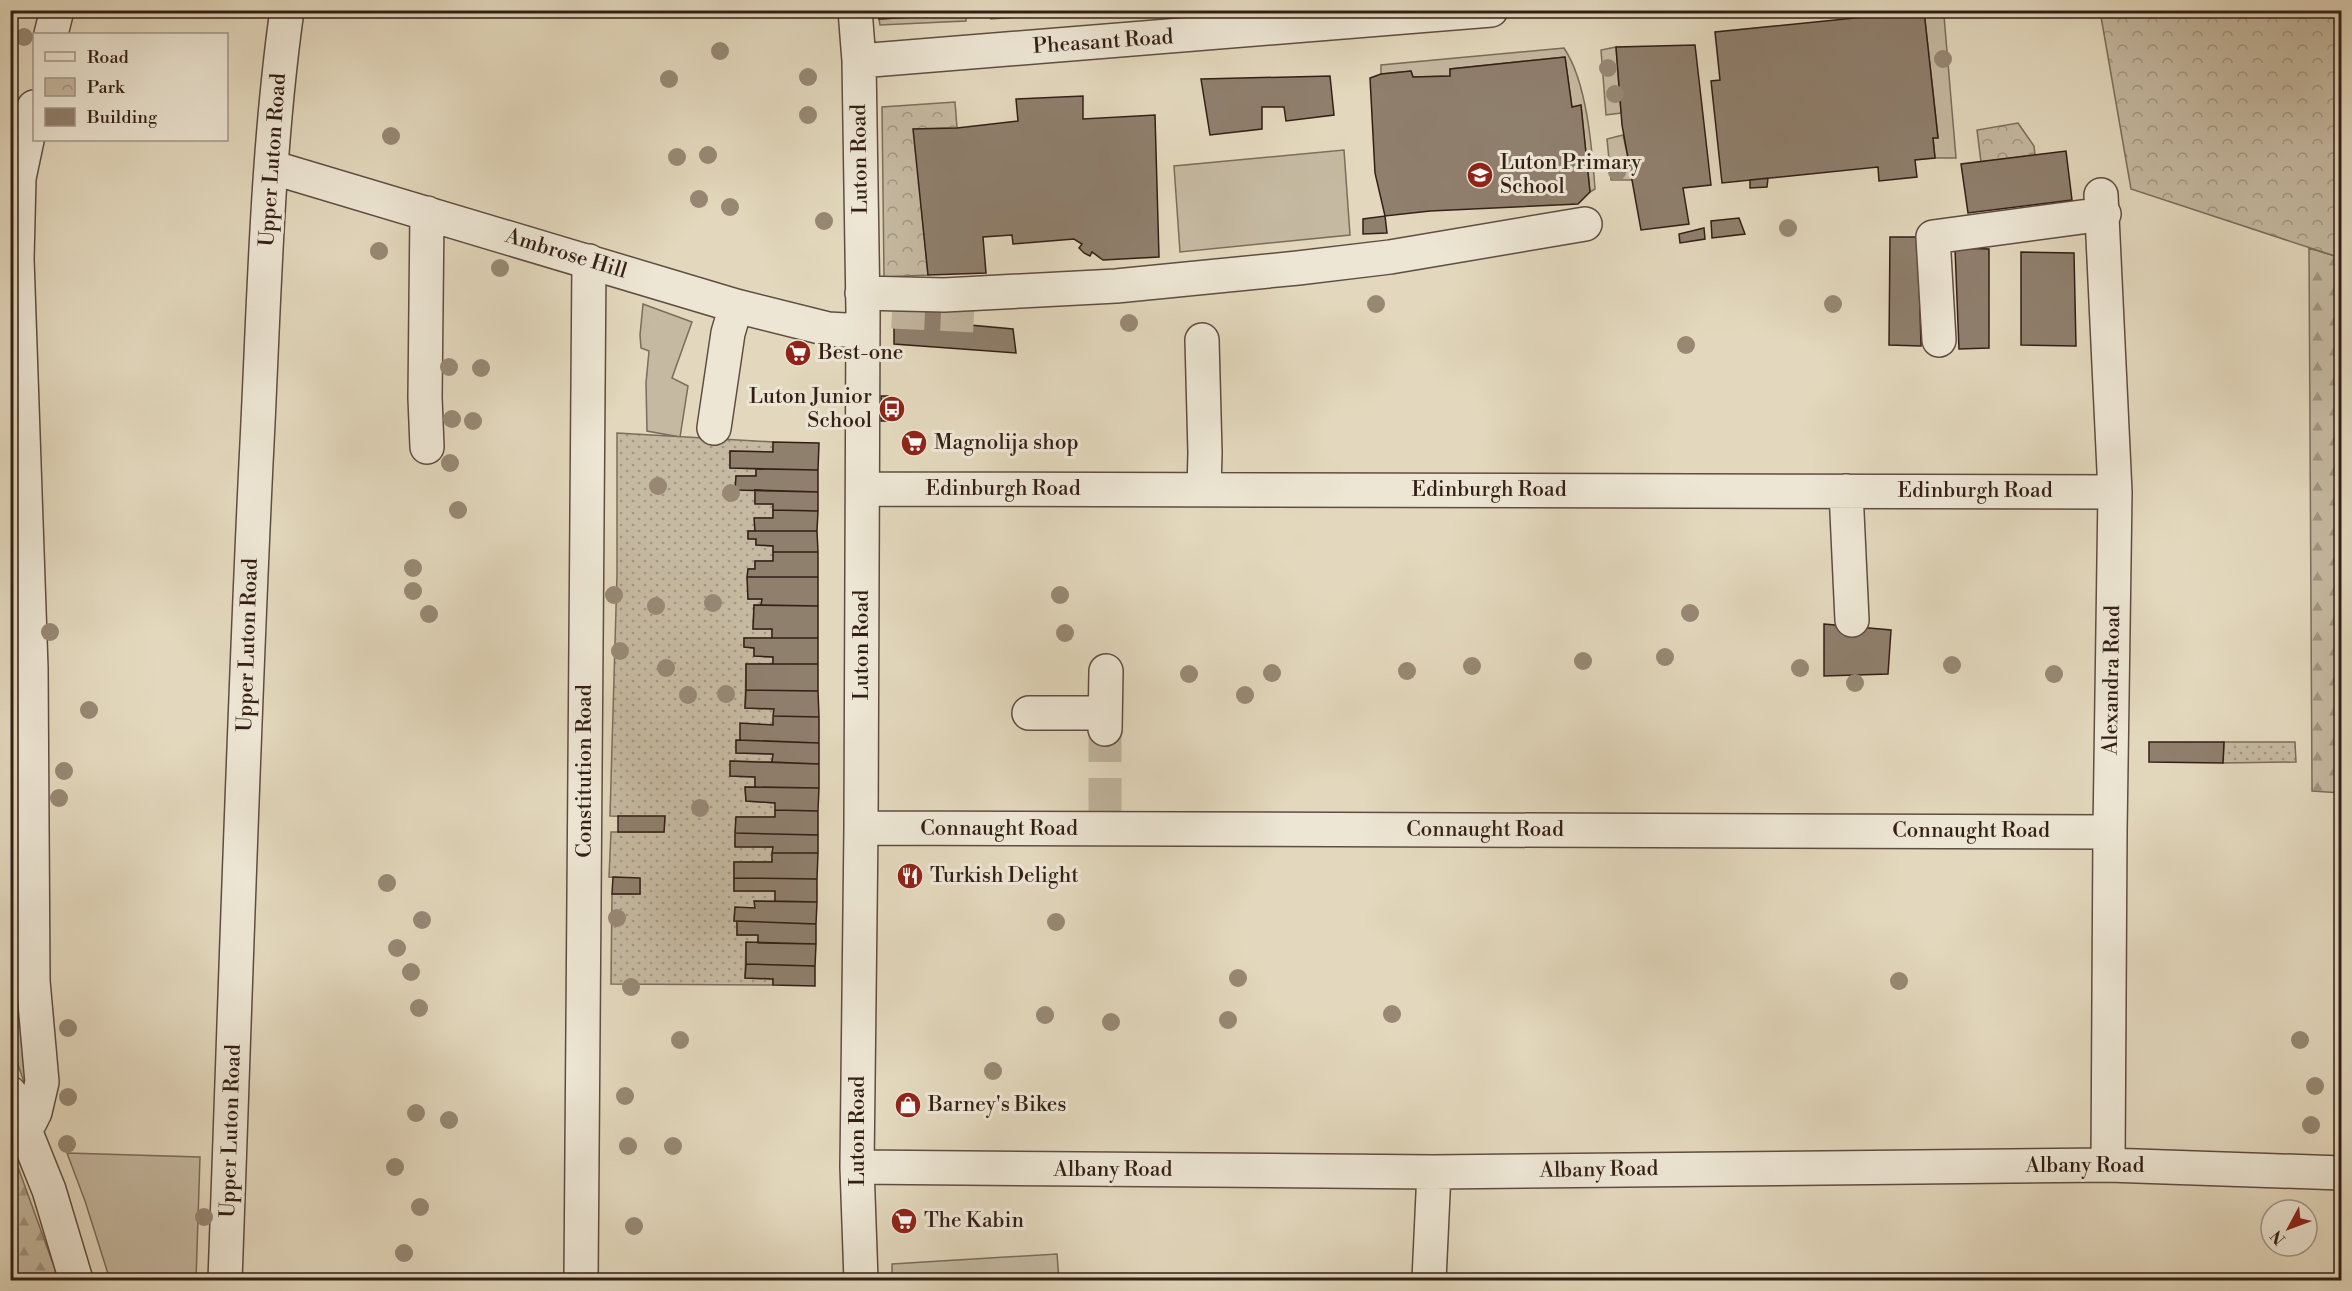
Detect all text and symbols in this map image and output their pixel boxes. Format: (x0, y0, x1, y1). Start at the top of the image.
street label: Pheasant Road (1032, 24, 1174, 60)
legend (33, 33, 228, 141)
text: Road (87, 46, 130, 69)
street label: Upper Luton Road (254, 72, 292, 248)
text: Park (87, 76, 126, 99)
street label: Luton Road (846, 104, 874, 214)
text: Building (86, 106, 158, 129)
place label: Luton Primary School (1500, 150, 1642, 200)
school or university icon: Luton Primary School (1465, 160, 1495, 190)
street label: Ambrose Hill (501, 223, 630, 285)
supermarket icon: Best-one (783, 338, 813, 368)
place label: Best-one (817, 340, 903, 366)
place label: Luton Junior School (749, 384, 872, 434)
bus stop icon: Luton Junior School (877, 394, 907, 424)
supermarket icon: Magnolija shop (899, 428, 929, 458)
place label: Magnolija shop (934, 430, 1079, 456)
street label: Edinburgh Road (925, 476, 1081, 502)
street label: Edinburgh Road (1411, 477, 1567, 503)
street label: Edinburgh Road (1897, 478, 2053, 504)
street label: Upper Luton Road (232, 558, 264, 732)
street label: Luton Road (849, 590, 875, 700)
street label: Alexandra Road (2098, 605, 2126, 756)
street label: Constitution Road (572, 684, 598, 858)
street label: Connaught Road (920, 816, 1078, 842)
street label: Connaught Road (1406, 817, 1564, 843)
street label: Connaught Road (1892, 818, 2050, 844)
restaurant icon: Turkish Delight (895, 861, 925, 891)
place label: Turkish Delight (930, 863, 1079, 889)
street label: Upper Luton Road (215, 1044, 247, 1218)
street label: Luton Road (845, 1076, 871, 1186)
shop icon: Barney's Bikes (893, 1090, 923, 1120)
place label: Barney's Bikes (927, 1092, 1067, 1118)
street label: Albany Road (2025, 1153, 2144, 1179)
street label: Albany Road (1538, 1156, 1659, 1184)
street label: Albany Road (1053, 1157, 1172, 1183)
north arrow (2259, 1198, 2319, 1258)
supermarket icon: The Kabin (889, 1206, 919, 1236)
place label: The Kabin (924, 1208, 1025, 1234)
text: N (2267, 1226, 2290, 1249)

